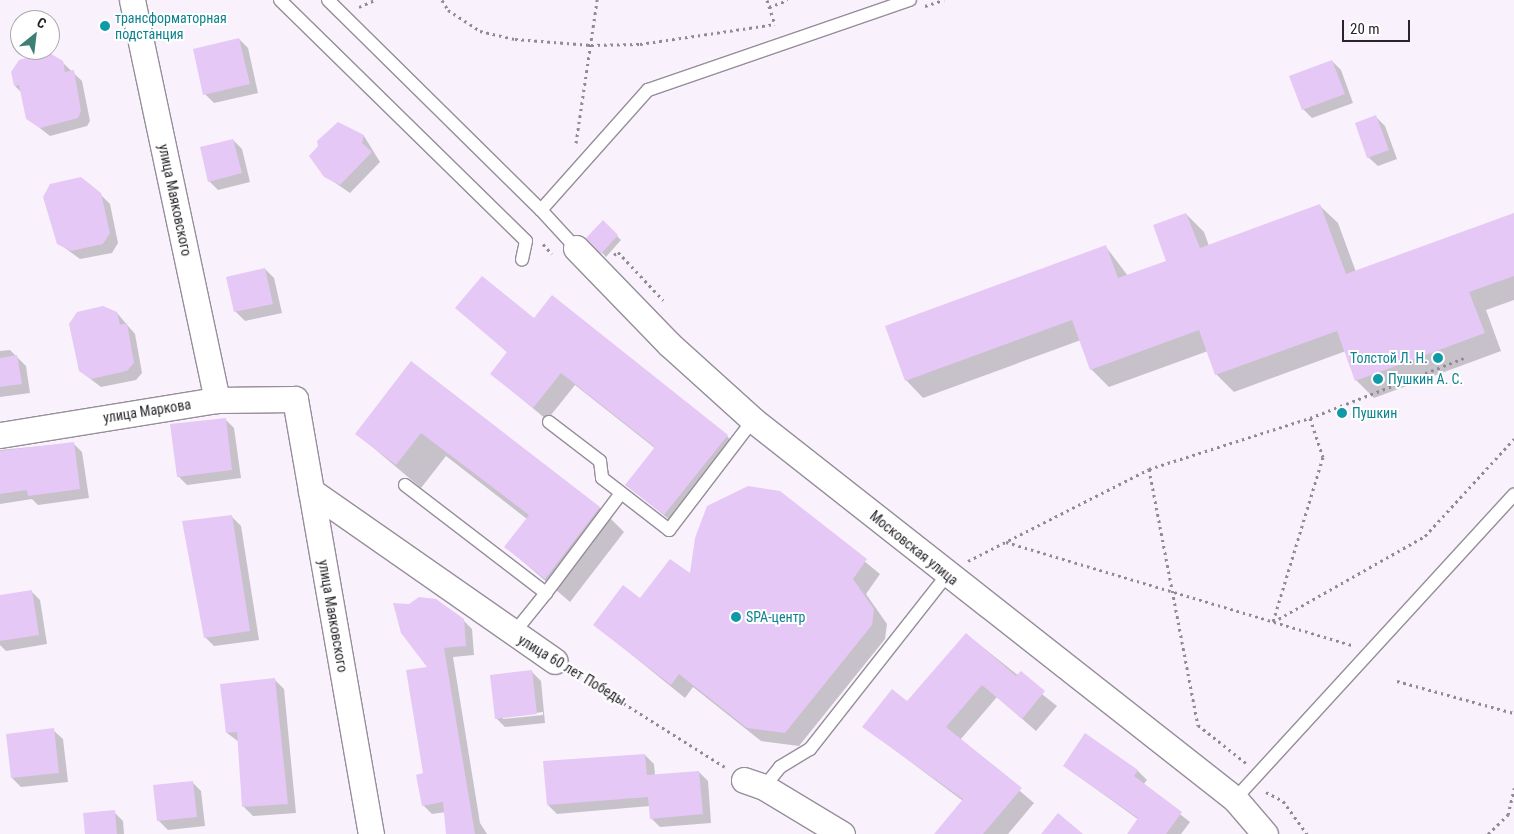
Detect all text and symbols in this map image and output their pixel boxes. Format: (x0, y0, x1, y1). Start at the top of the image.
north arrow (10, 10, 60, 60)
place label: трансформаторная подстанция (115, 10, 227, 42)
scale bar (1344, 10, 1412, 42)
text: С (34, 14, 49, 32)
marker: трансформаторная подстанция (99, 20, 111, 32)
text: 20 m (1350, 20, 1380, 38)
street label: улица Маяковского (155, 143, 195, 257)
place label: Толстой Л. Н. (1350, 350, 1428, 366)
marker: Толстой Л. Н. (1432, 352, 1444, 364)
place label: Пушкин А. С. (1388, 371, 1463, 387)
marker: Пушкин А. С. (1372, 373, 1384, 385)
street label: улица Маркова (102, 396, 192, 426)
place label: Пушкин (1352, 405, 1397, 421)
marker: Пушкин (1336, 407, 1348, 419)
street label: Московская улица (867, 507, 961, 589)
street label: улица Маяковского (315, 558, 351, 674)
place label: SPA-центр (746, 609, 806, 625)
marker: SPA-центр (730, 611, 742, 623)
street label: улица 60 лет Победы (515, 631, 629, 709)

